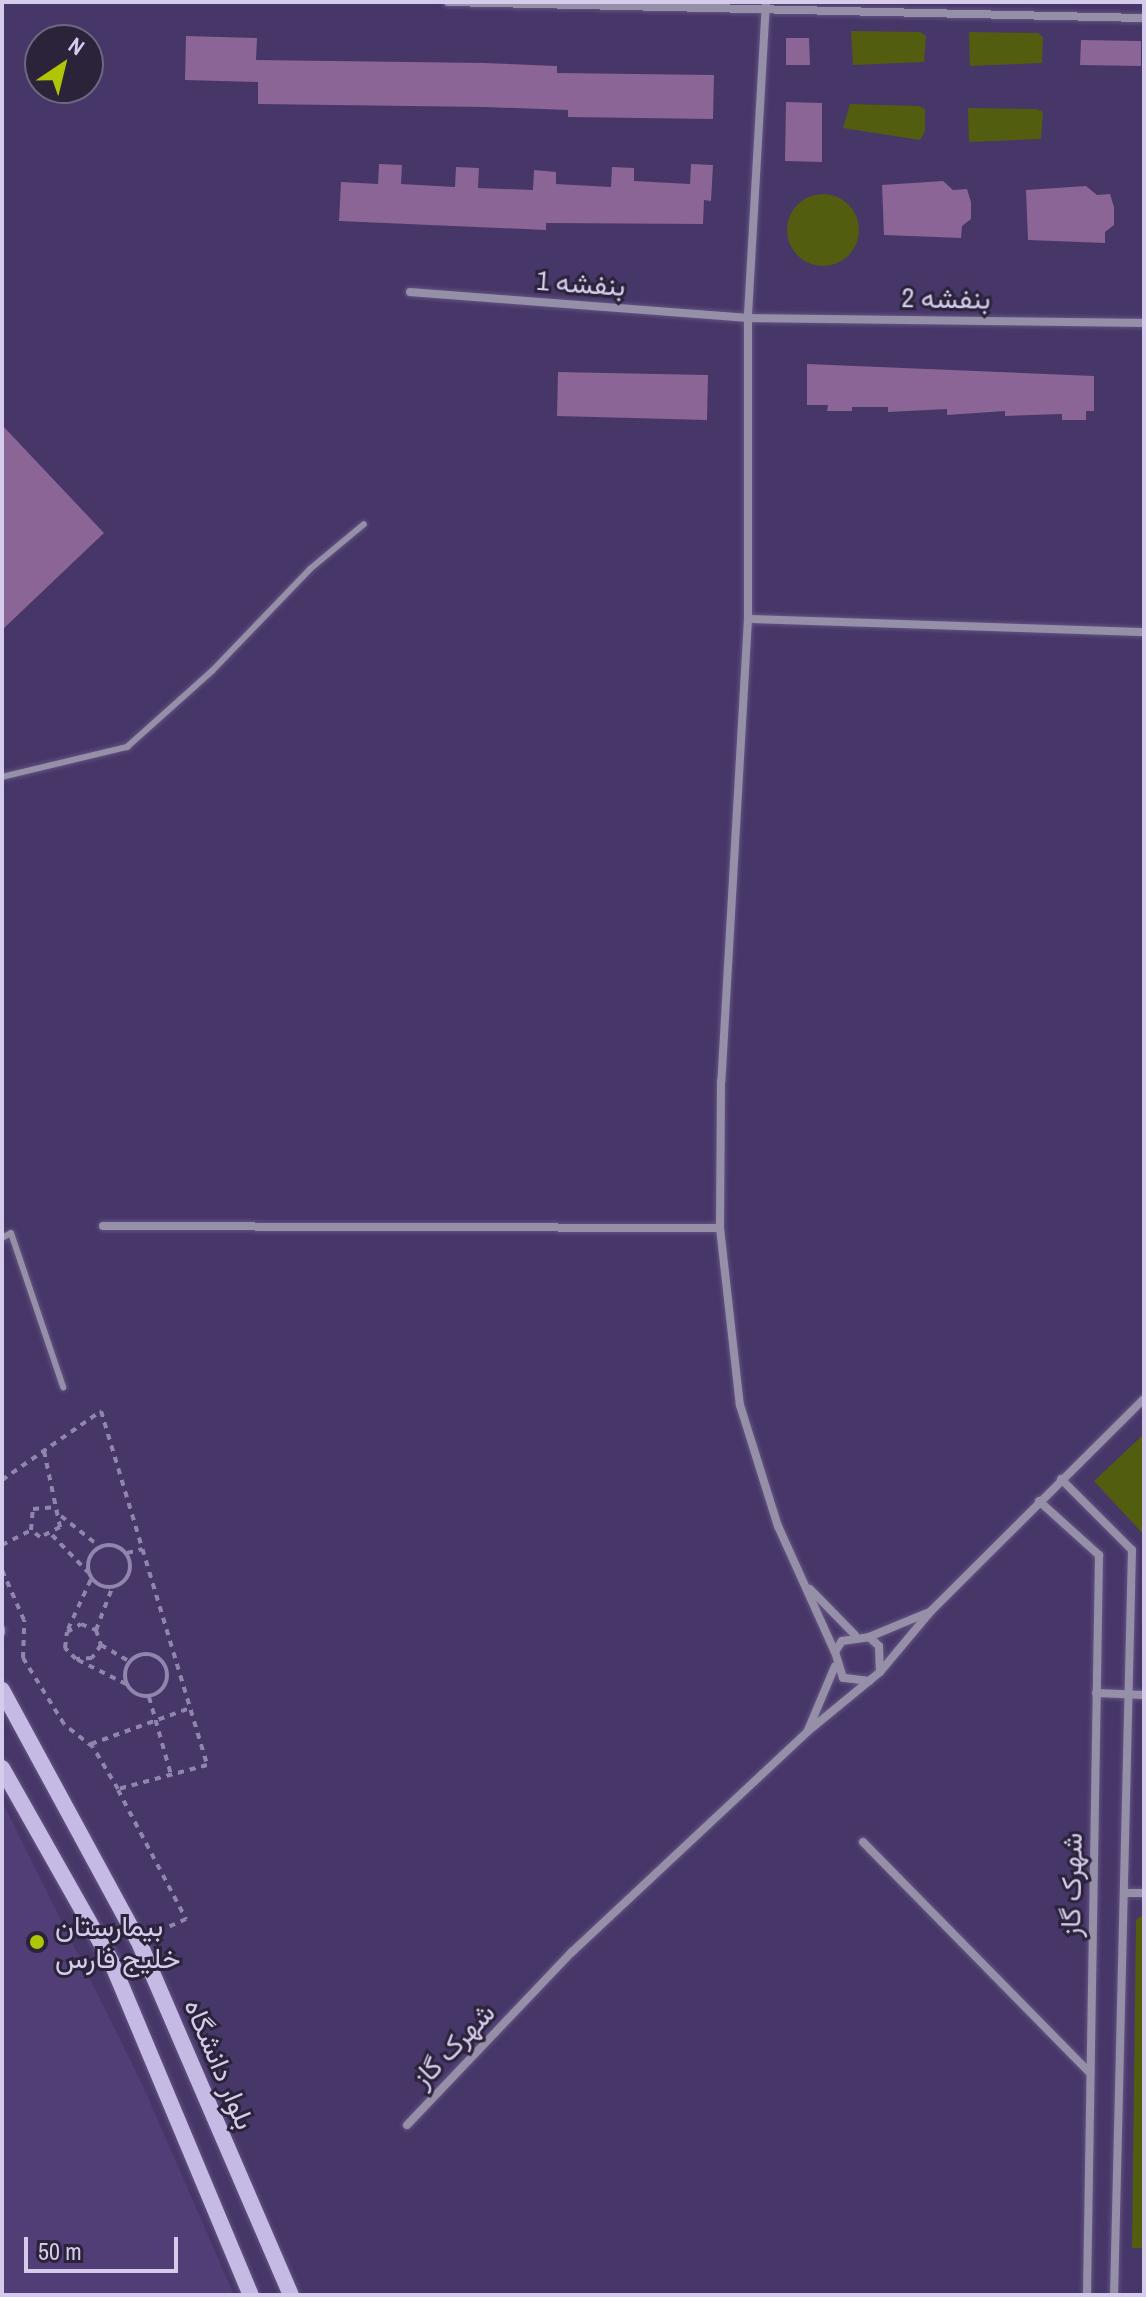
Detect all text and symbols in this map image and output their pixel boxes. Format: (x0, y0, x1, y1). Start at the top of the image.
north arrow (24, 24, 104, 104)
text: N (63, 30, 91, 62)
street label: بنفشه 1 (535, 263, 627, 303)
street label: بنفشه 2 (901, 280, 991, 316)
street label: شهرک گاز (1053, 1832, 1089, 1938)
place label: بیمارستان خلیج فارس (55, 1909, 181, 1975)
marker: بیمارستان خلیج فارس (26, 1931, 48, 1953)
street label: بلوار دانشگاه (178, 1994, 262, 2134)
street label: شهرک گاز (405, 1996, 501, 2094)
scale bar (28, 2221, 182, 2271)
text: 50 m (38, 2235, 82, 2267)

